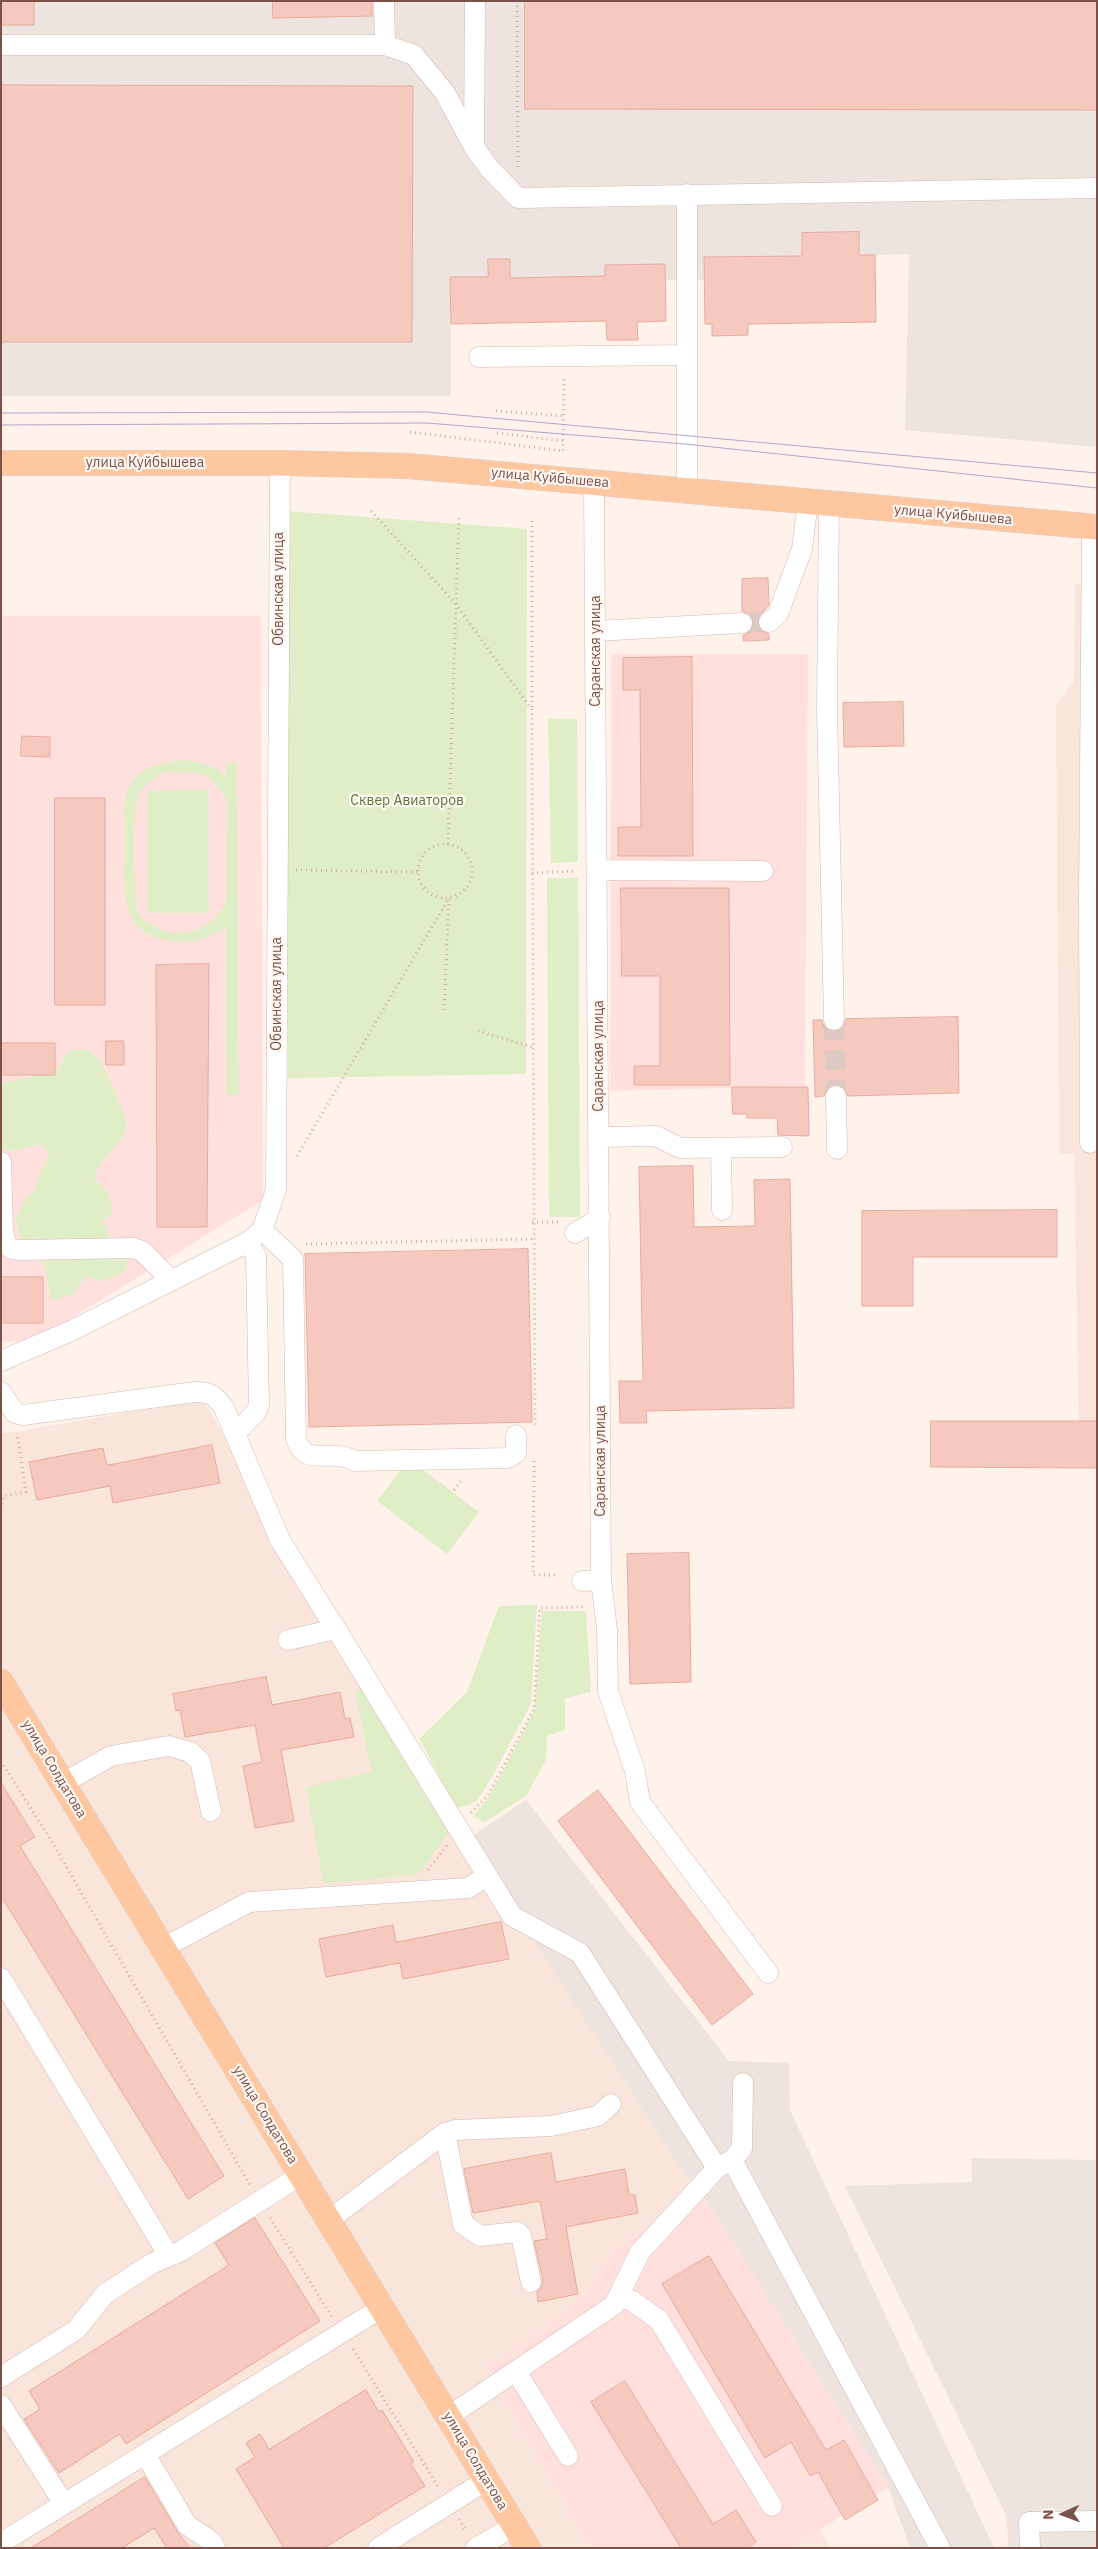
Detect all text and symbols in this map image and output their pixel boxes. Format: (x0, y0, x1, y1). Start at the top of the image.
street label: улица Куйбышева (86, 455, 204, 471)
street label: улица Куйбышева (490, 464, 610, 492)
street label: улица Куйбышева (893, 501, 1013, 529)
street label: Обвинская улица (271, 532, 287, 646)
street label: Саранская улица (588, 595, 604, 707)
park label: Сквер Авиаторов (350, 793, 464, 809)
street label: Обвинская улица (269, 937, 285, 1051)
street label: Саранская улица (591, 1000, 607, 1112)
street label: Саранская улица (593, 1405, 609, 1517)
street label: улица Солдатова (18, 1717, 90, 1821)
street label: улица Солдатова (229, 2063, 301, 2167)
street label: улица Солдатова (439, 2409, 511, 2513)
north arrow (1038, 2489, 1088, 2539)
text: N (1039, 2509, 1057, 2520)

